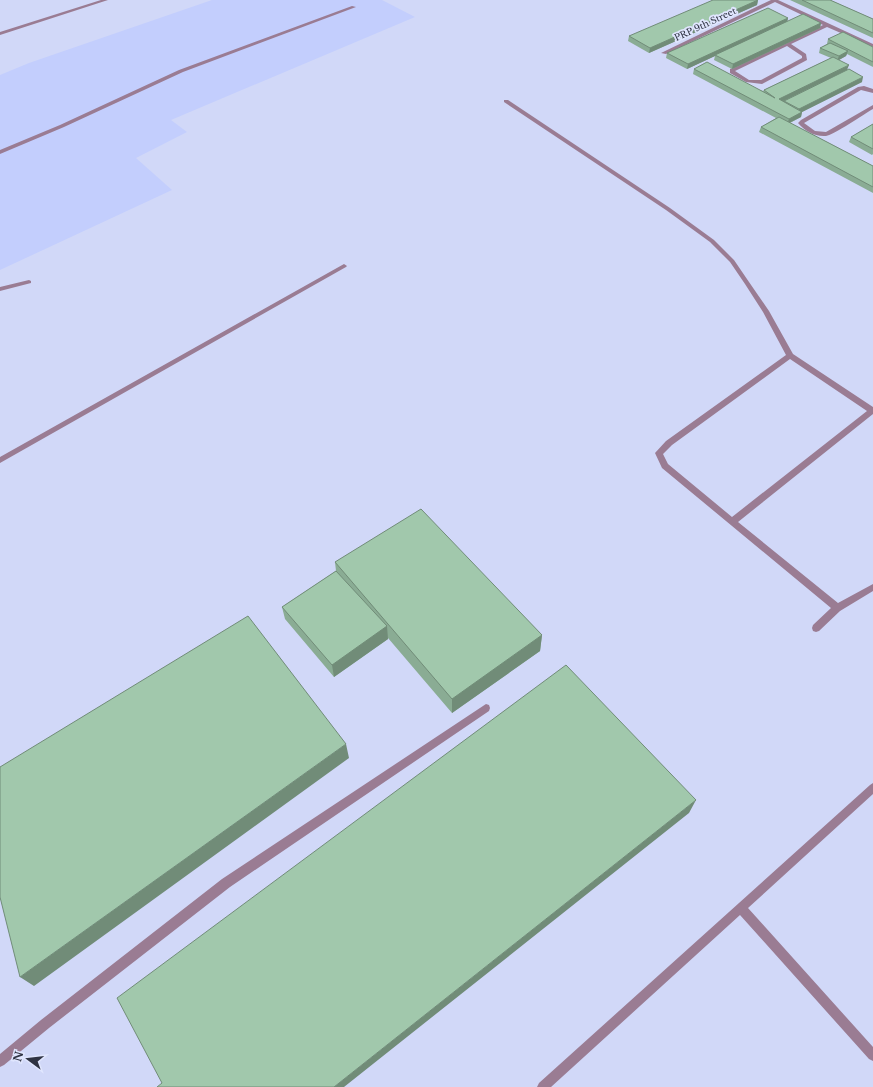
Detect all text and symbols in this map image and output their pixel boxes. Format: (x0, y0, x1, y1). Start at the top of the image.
street label: PRP 9th Street (672, 5, 738, 43)
north arrow (8, 1039, 48, 1079)
text: N (10, 1049, 27, 1063)

